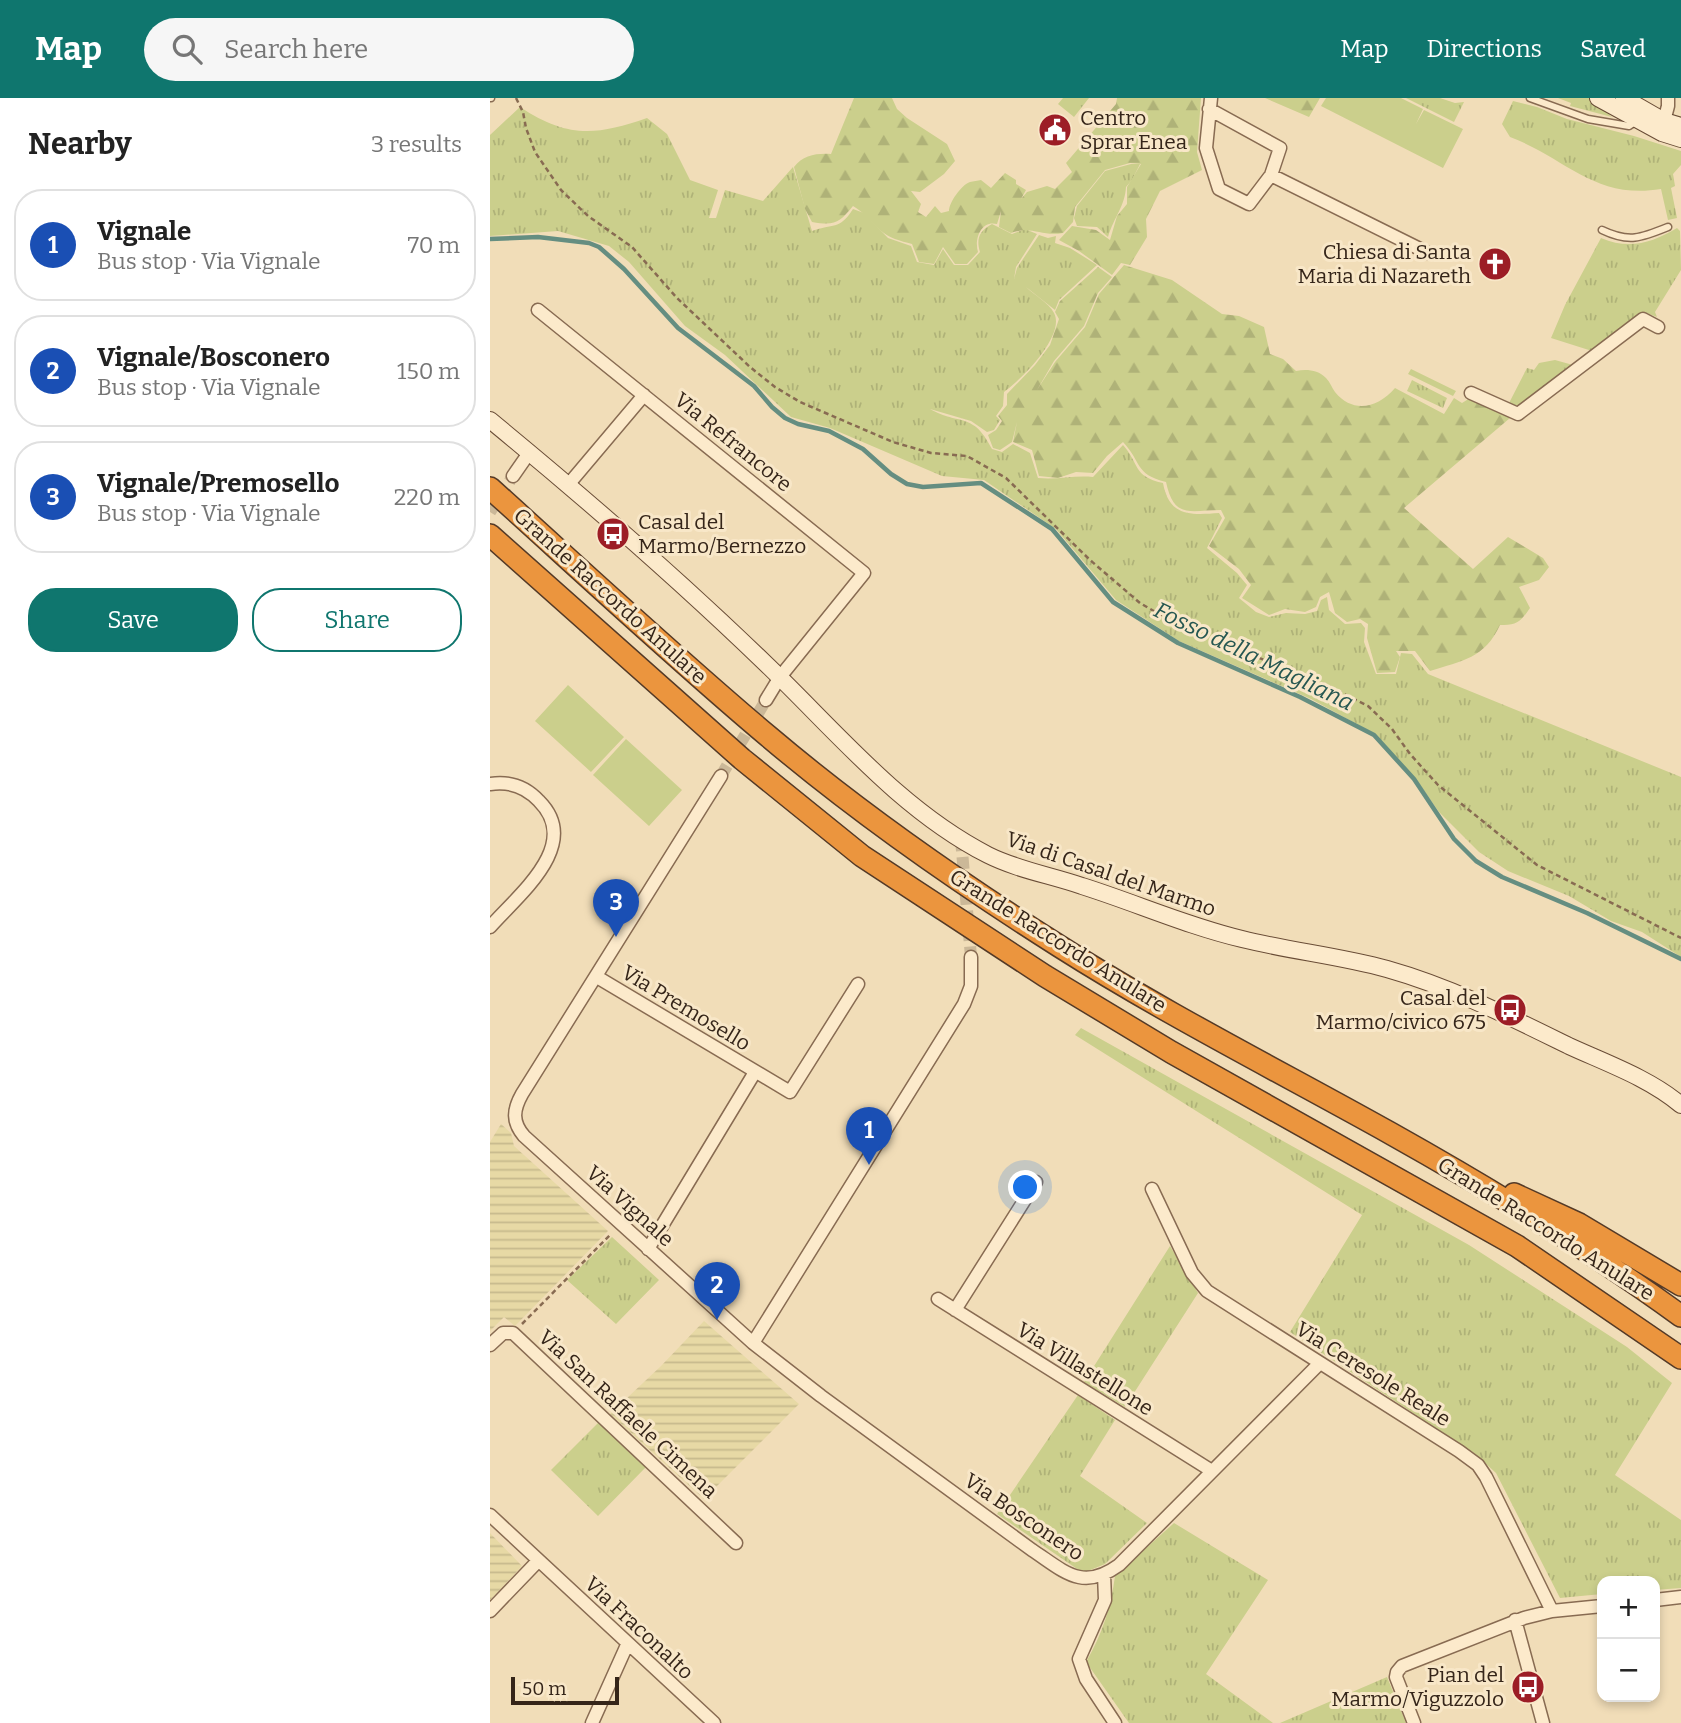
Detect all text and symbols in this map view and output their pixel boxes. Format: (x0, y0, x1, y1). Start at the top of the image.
search box (144, 18, 634, 81)
text: Map (35, 29, 102, 69)
icon: search (168, 30, 206, 68)
text: Search here (224, 34, 368, 65)
text: Map (1340, 35, 1389, 63)
text: Directions (1427, 35, 1542, 63)
text: Saved (1580, 35, 1646, 63)
place label: Centro Sprar Enea (1080, 105, 1188, 155)
public building icon: Centro Sprar Enea (1036, 111, 1074, 149)
text: Nearby (28, 126, 132, 162)
text: 3 results (371, 130, 462, 158)
text: Vignale (97, 216, 191, 247)
text: 1 (48, 231, 58, 259)
text: 70 m (408, 231, 460, 259)
place label: Chiesa di Santa Maria di Nazareth (1297, 239, 1472, 289)
church icon: Chiesa di Santa Maria di Nazareth (1476, 245, 1514, 283)
text: Bus stop · Via Vignale (97, 247, 321, 275)
text: Vignale/Bosconero (97, 342, 330, 373)
text: 2 (47, 357, 59, 385)
text: 150 m (397, 357, 460, 385)
text: Bus stop · Via Vignale (97, 373, 321, 401)
street label: Via Refrancore (669, 387, 797, 497)
text: Vignale/Premosello (97, 468, 339, 499)
text: 3 (46, 483, 60, 511)
text: 220 m (394, 483, 460, 511)
text: Bus stop · Via Vignale (97, 499, 321, 527)
street label: Grande Raccordo Anulare (508, 502, 712, 690)
place label: Casal del Marmo/Bernezzo (638, 509, 806, 559)
bus stop icon: Casal del Marmo/Bernezzo (594, 515, 632, 553)
button: Save (28, 588, 238, 652)
button: Share (252, 588, 462, 652)
water label: Fosso della Magliana (1150, 595, 1358, 717)
street label: Via di Casal del Marmo (1003, 826, 1219, 922)
street label: Grande Raccordo Anulare (945, 864, 1171, 1018)
pin: 3 (593, 879, 639, 937)
street label: Via Premosello (617, 959, 755, 1057)
place label: Casal del Marmo/civico 675 (1315, 985, 1486, 1035)
bus stop icon: Casal del Marmo/civico 675 (1491, 991, 1529, 1029)
pin: 1 (846, 1107, 892, 1165)
street label: Grande Raccordo Anulare (1433, 1152, 1659, 1306)
street label: Via Vignale (581, 1160, 679, 1252)
your location (1008, 1170, 1042, 1204)
pin: 2 (694, 1262, 740, 1320)
street label: Via Ceresole Reale (1291, 1316, 1455, 1432)
street label: Via Villastellone (1012, 1317, 1158, 1421)
street label: Via San Raffaele Cimena (533, 1324, 723, 1504)
street label: Via Bosconero (959, 1467, 1089, 1567)
street label: Via Fraconalto (579, 1571, 699, 1685)
map controls (1597, 1576, 1660, 1702)
button: + (1597, 1576, 1660, 1639)
button: − (1597, 1639, 1660, 1702)
place label: Pian del Marmo/Viguzzolo (1331, 1662, 1504, 1712)
bus stop icon: Pian del Marmo/Viguzzolo (1509, 1668, 1547, 1706)
scale bar (511, 1674, 620, 1706)
text: 50 m (522, 1677, 566, 1700)

